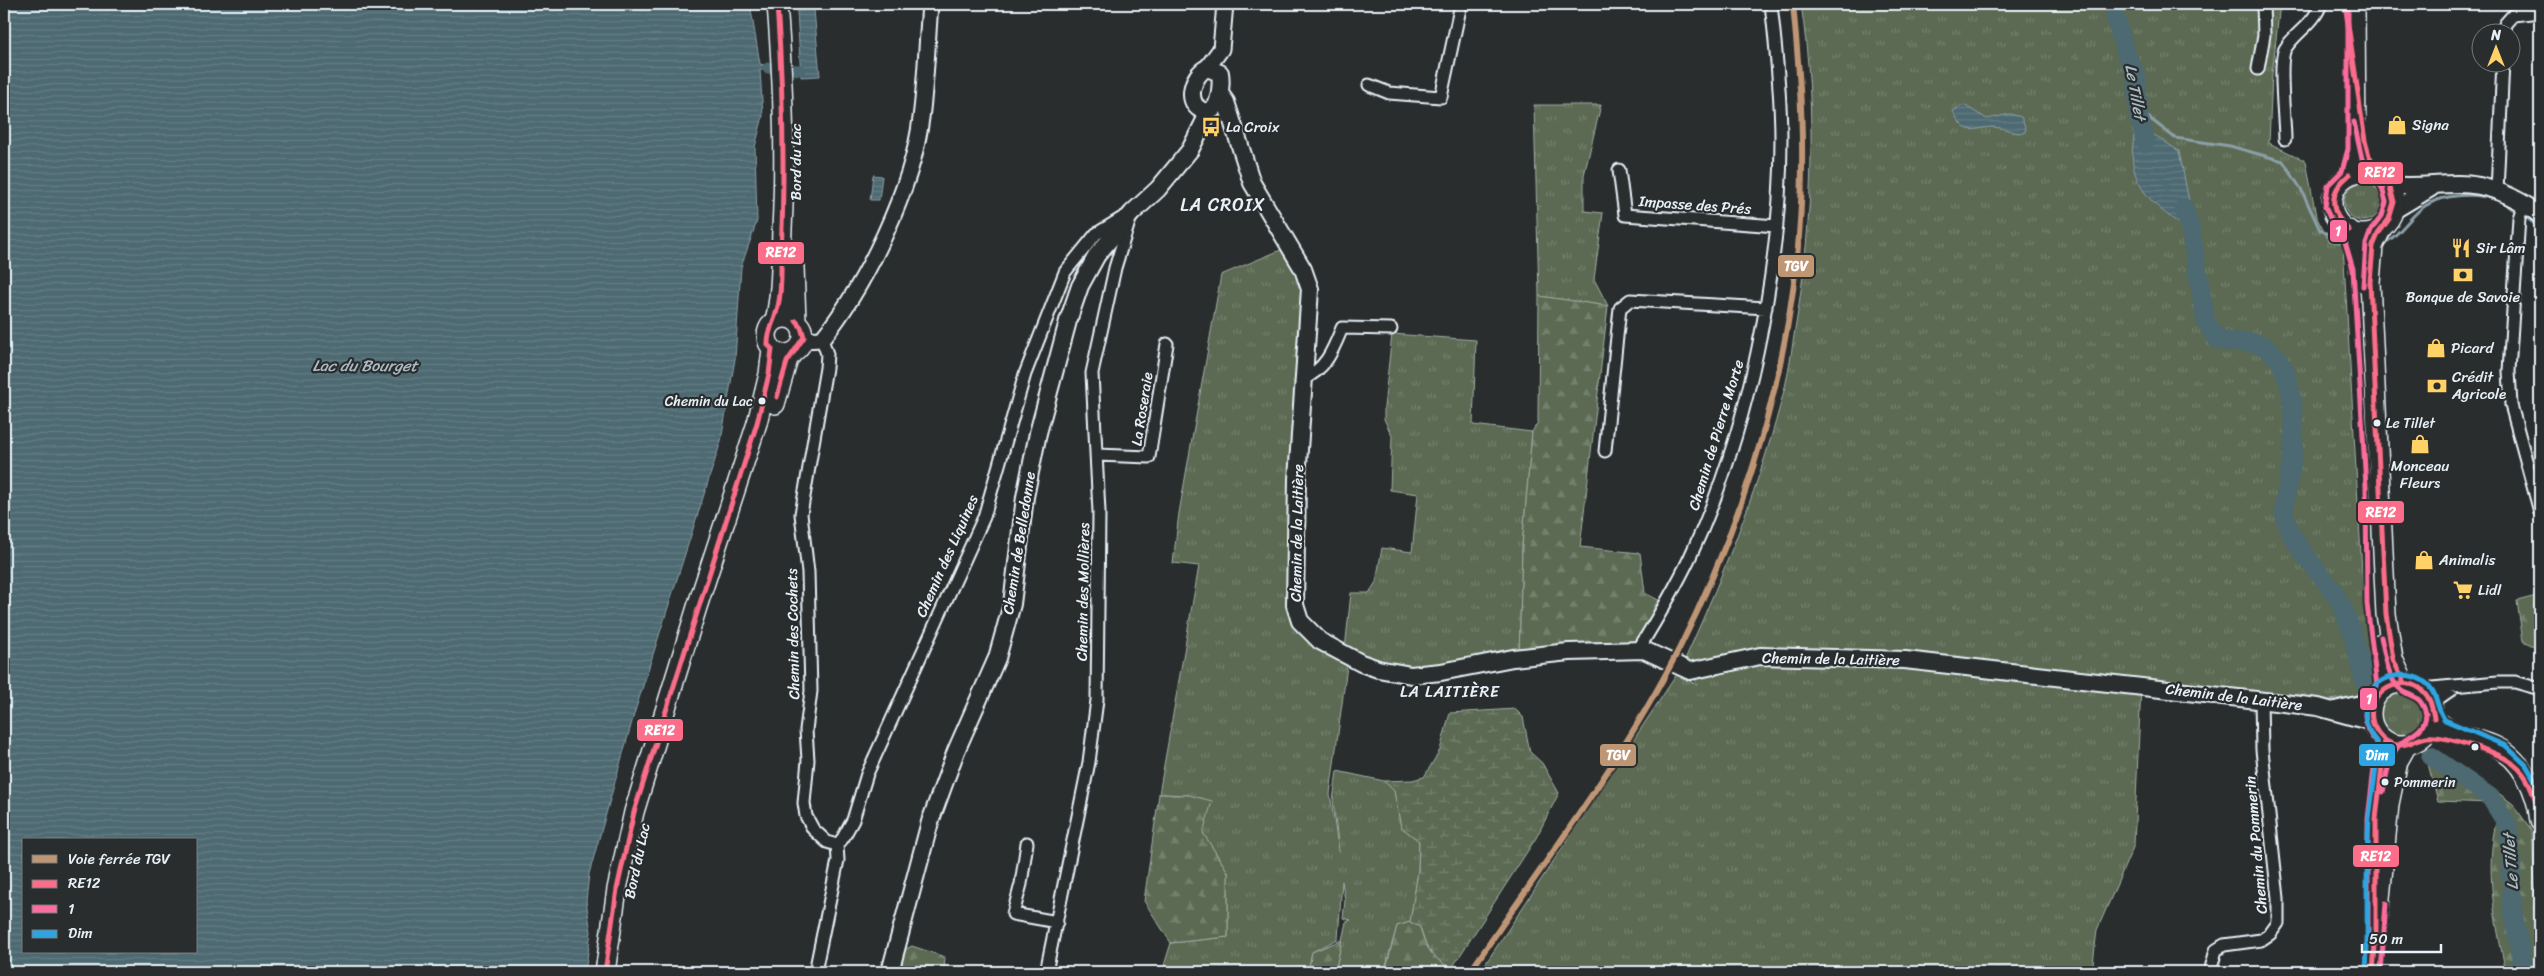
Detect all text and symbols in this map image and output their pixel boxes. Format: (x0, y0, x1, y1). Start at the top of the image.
north arrow (2472, 22, 2522, 72)
text: N (2490, 23, 2501, 48)
water label: Le Tillet (2116, 62, 2155, 125)
place label: Signa (2412, 112, 2449, 138)
place label: La Croix (1226, 114, 1280, 140)
shop icon: Signa (2386, 114, 2408, 136)
bus stop icon: La Croix (1200, 116, 1222, 138)
street label: Bord du Lac (783, 123, 809, 200)
text: RE12 (2364, 160, 2396, 185)
line badge: RE12 (2357, 161, 2404, 185)
street label: Impasse des Prés (1637, 188, 1752, 222)
district label: LA CROIX (1180, 189, 1266, 221)
line badge: 1 (2329, 219, 2348, 243)
text: 1 (2335, 219, 2341, 244)
place label: Sir Lâm (2476, 235, 2526, 261)
restaurant icon: Sir Lâm (2450, 237, 2472, 259)
text: RE12 (765, 240, 797, 265)
line badge: RE12 (757, 241, 805, 265)
line badge: TGV (1777, 254, 1815, 278)
text: TGV (1784, 254, 1809, 279)
bank icon: Banque de Savoie (2452, 264, 2474, 286)
place label: Banque de Savoie (2406, 284, 2520, 310)
place label: Picard (2451, 335, 2494, 361)
shop icon: Picard (2425, 337, 2447, 359)
water label: Lac du Bourget (312, 351, 420, 380)
street label: Chemin de Pierre Morte (1681, 356, 1751, 514)
place label: Crédit Agricole (2451, 364, 2506, 407)
street label: La Roseraie (1123, 370, 1161, 448)
bank icon: Crédit Agricole (2426, 375, 2448, 397)
place label: Chemin du Lac (665, 389, 753, 414)
marker: Chemin du Lac (757, 396, 767, 406)
place label: Le Tillet (2386, 411, 2436, 436)
marker: Le Tillet (2372, 418, 2382, 428)
shop icon: Monceau Fleurs (2409, 433, 2431, 455)
place label: Monceau Fleurs (2391, 453, 2449, 496)
street label: Chemin de la Laitière (1283, 464, 1311, 602)
street label: Chemin de Belledonne (995, 469, 1043, 616)
street label: Chemin des Liquines (908, 490, 986, 622)
line badge: RE12 (2357, 500, 2405, 524)
text: RE12 (2365, 500, 2397, 525)
street label: Chemin des Mollières (1069, 522, 1097, 661)
place label: Animalis (2438, 547, 2496, 573)
shop icon: Animalis (2413, 549, 2435, 571)
street label: Chemin des Cochets (779, 567, 807, 700)
place label: Lidl (2478, 577, 2502, 603)
supermarket icon: Lidl (2452, 579, 2474, 601)
street label: Chemin de la Laitière (1762, 645, 1900, 673)
street label: Chemin de la Laitière (2164, 676, 2304, 718)
district label: LA LAITIÈRE (1400, 677, 1500, 706)
line badge: 1 (2359, 687, 2378, 711)
text: 1 (2366, 687, 2372, 712)
line badge: RE12 (636, 718, 684, 742)
text: RE12 (644, 718, 676, 743)
unlabelled marker (2470, 742, 2480, 752)
line badge: TGV (1599, 743, 1637, 767)
text: TGV (1606, 743, 1631, 768)
line badge: Dim (2358, 743, 2396, 767)
text: Dim (2366, 743, 2389, 768)
place label: Pommerin (2394, 770, 2456, 795)
street label: Chemin du Pommerin (2237, 775, 2275, 915)
marker: Pommerin (2380, 777, 2390, 787)
street label: Bord du Lac (616, 820, 658, 901)
water label: Le Tillet (2494, 830, 2527, 891)
legend (22, 838, 198, 954)
line badge: RE12 (2352, 844, 2400, 868)
text: RE12 (2360, 844, 2392, 869)
text: Voie ferrée TGV (68, 846, 171, 872)
text: RE12 (68, 870, 101, 896)
text: 1 (68, 896, 74, 922)
text: Dim (68, 920, 93, 946)
scale bar (2362, 921, 2440, 953)
text: 50 m (2369, 926, 2404, 952)

